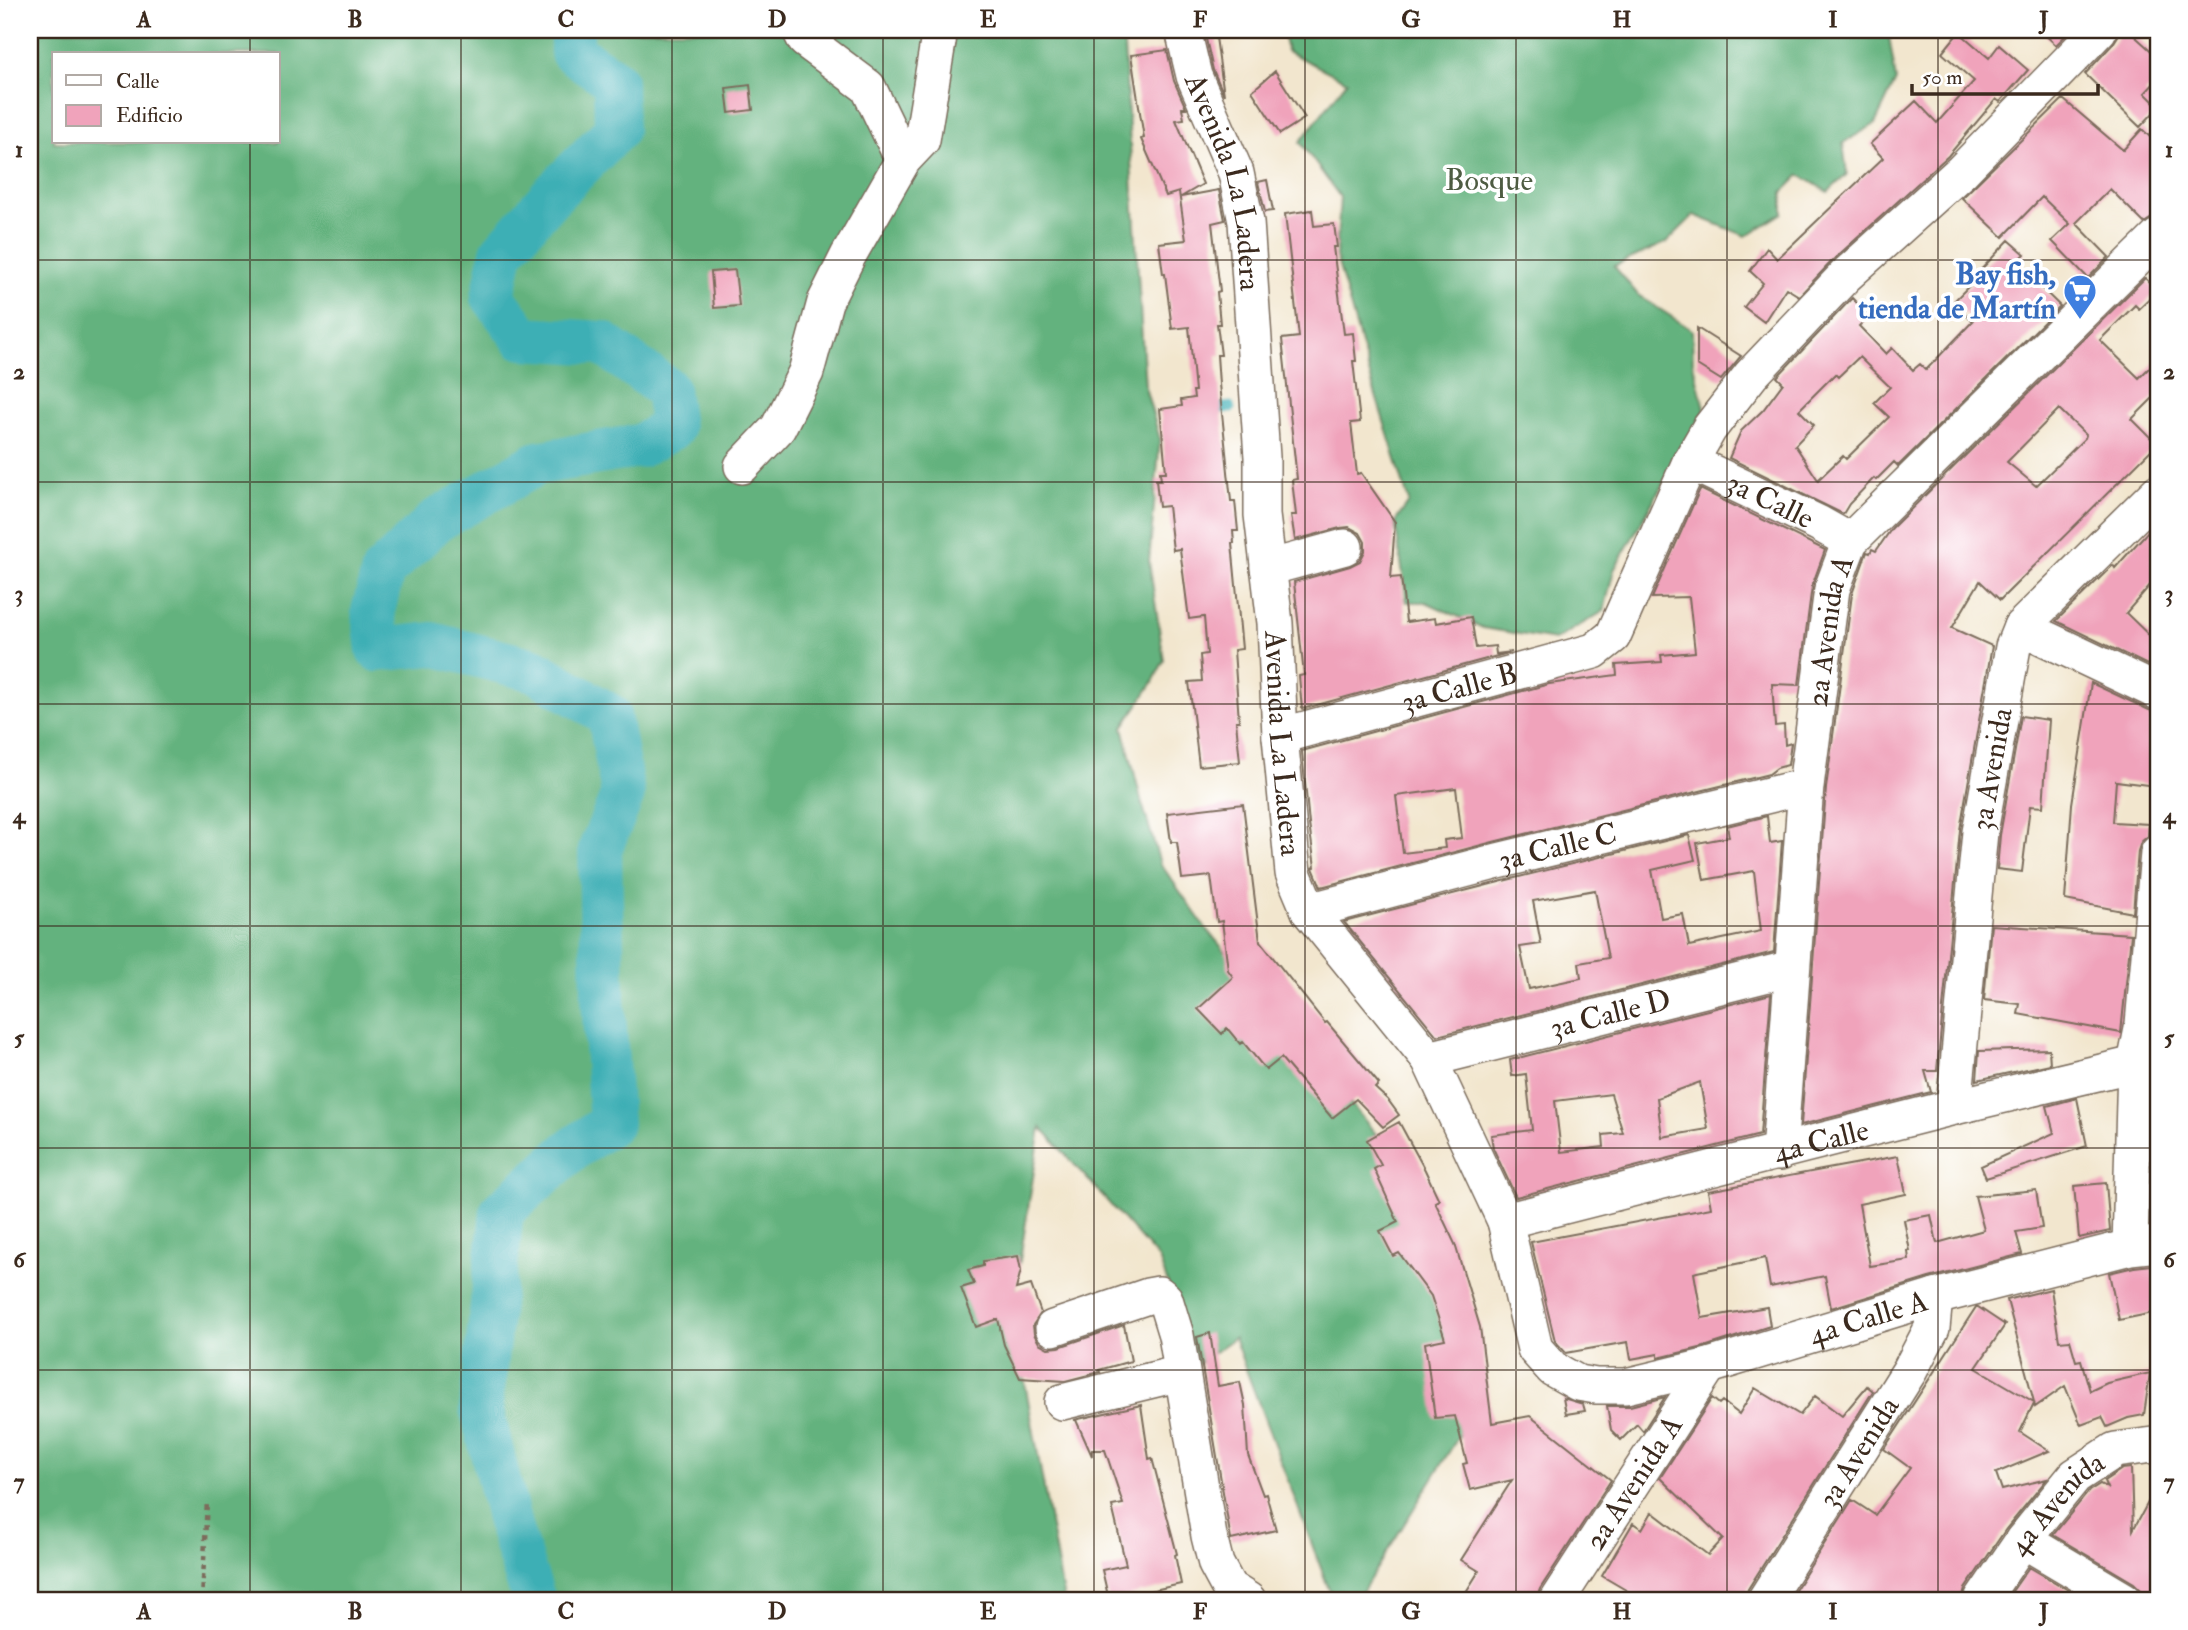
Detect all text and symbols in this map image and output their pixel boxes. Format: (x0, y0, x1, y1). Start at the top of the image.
text: A (136, 5, 152, 34)
text: B (347, 5, 363, 34)
text: C (558, 5, 574, 34)
text: D (768, 5, 786, 34)
text: E (980, 5, 997, 34)
text: F (1193, 5, 1208, 34)
text: G (1401, 5, 1421, 34)
text: H (1613, 5, 1632, 34)
text: I (1828, 5, 1838, 34)
text: J (2038, 5, 2049, 35)
legend (52, 52, 280, 144)
scale bar (1912, 52, 2097, 96)
text: 50 m (1922, 64, 1963, 91)
street label: Avenida La Ladera (1176, 67, 1269, 293)
text: Calle (116, 68, 160, 95)
text: Edificio (116, 102, 183, 129)
text: 1 (15, 135, 23, 164)
text: 1 (2165, 135, 2173, 164)
park label: Bosque (1445, 162, 1533, 199)
place label: Bay fish, tienda de Martín (1858, 256, 2057, 327)
supermarket icon: Bay fish, tienda de Martín (2061, 272, 2099, 321)
text: 2 (13, 357, 25, 386)
text: 2 (2163, 357, 2175, 386)
street label: 3a Calle (1721, 464, 1820, 537)
street label: 2a Avenida A (1799, 550, 1862, 709)
text: 3 (15, 579, 23, 608)
text: 3 (2165, 579, 2173, 608)
street label: Avenida La Ladera (1256, 629, 1309, 858)
street label: 3a Calle B (1398, 655, 1522, 721)
street label: 3a Avenida (1963, 704, 2021, 834)
text: 4 (12, 801, 27, 830)
text: 4 (2162, 801, 2177, 830)
street label: 3a Calle C (1495, 815, 1621, 879)
street label: 3a Calle D (1546, 981, 1675, 1047)
text: 5 (14, 1023, 25, 1052)
text: 5 (2164, 1023, 2175, 1052)
street label: 4a Calle (1770, 1111, 1873, 1171)
text: 6 (13, 1245, 27, 1274)
text: 6 (2163, 1245, 2177, 1274)
street label: 4a Calle A (1805, 1282, 1932, 1353)
street label: 3a Avenida (1810, 1389, 1908, 1515)
street label: 2a Avenida A (1576, 1409, 1691, 1557)
street label: 4a Avenida (2000, 1443, 2112, 1563)
text: 7 (14, 1467, 25, 1496)
text: 7 (2164, 1467, 2175, 1496)
text: A (136, 1597, 152, 1626)
text: B (347, 1597, 363, 1626)
text: C (558, 1597, 574, 1626)
text: D (768, 1597, 786, 1626)
text: E (980, 1597, 997, 1626)
text: F (1193, 1597, 1208, 1626)
text: G (1401, 1597, 1421, 1626)
text: H (1613, 1597, 1632, 1626)
text: I (1828, 1597, 1838, 1626)
text: J (2038, 1597, 2049, 1627)

